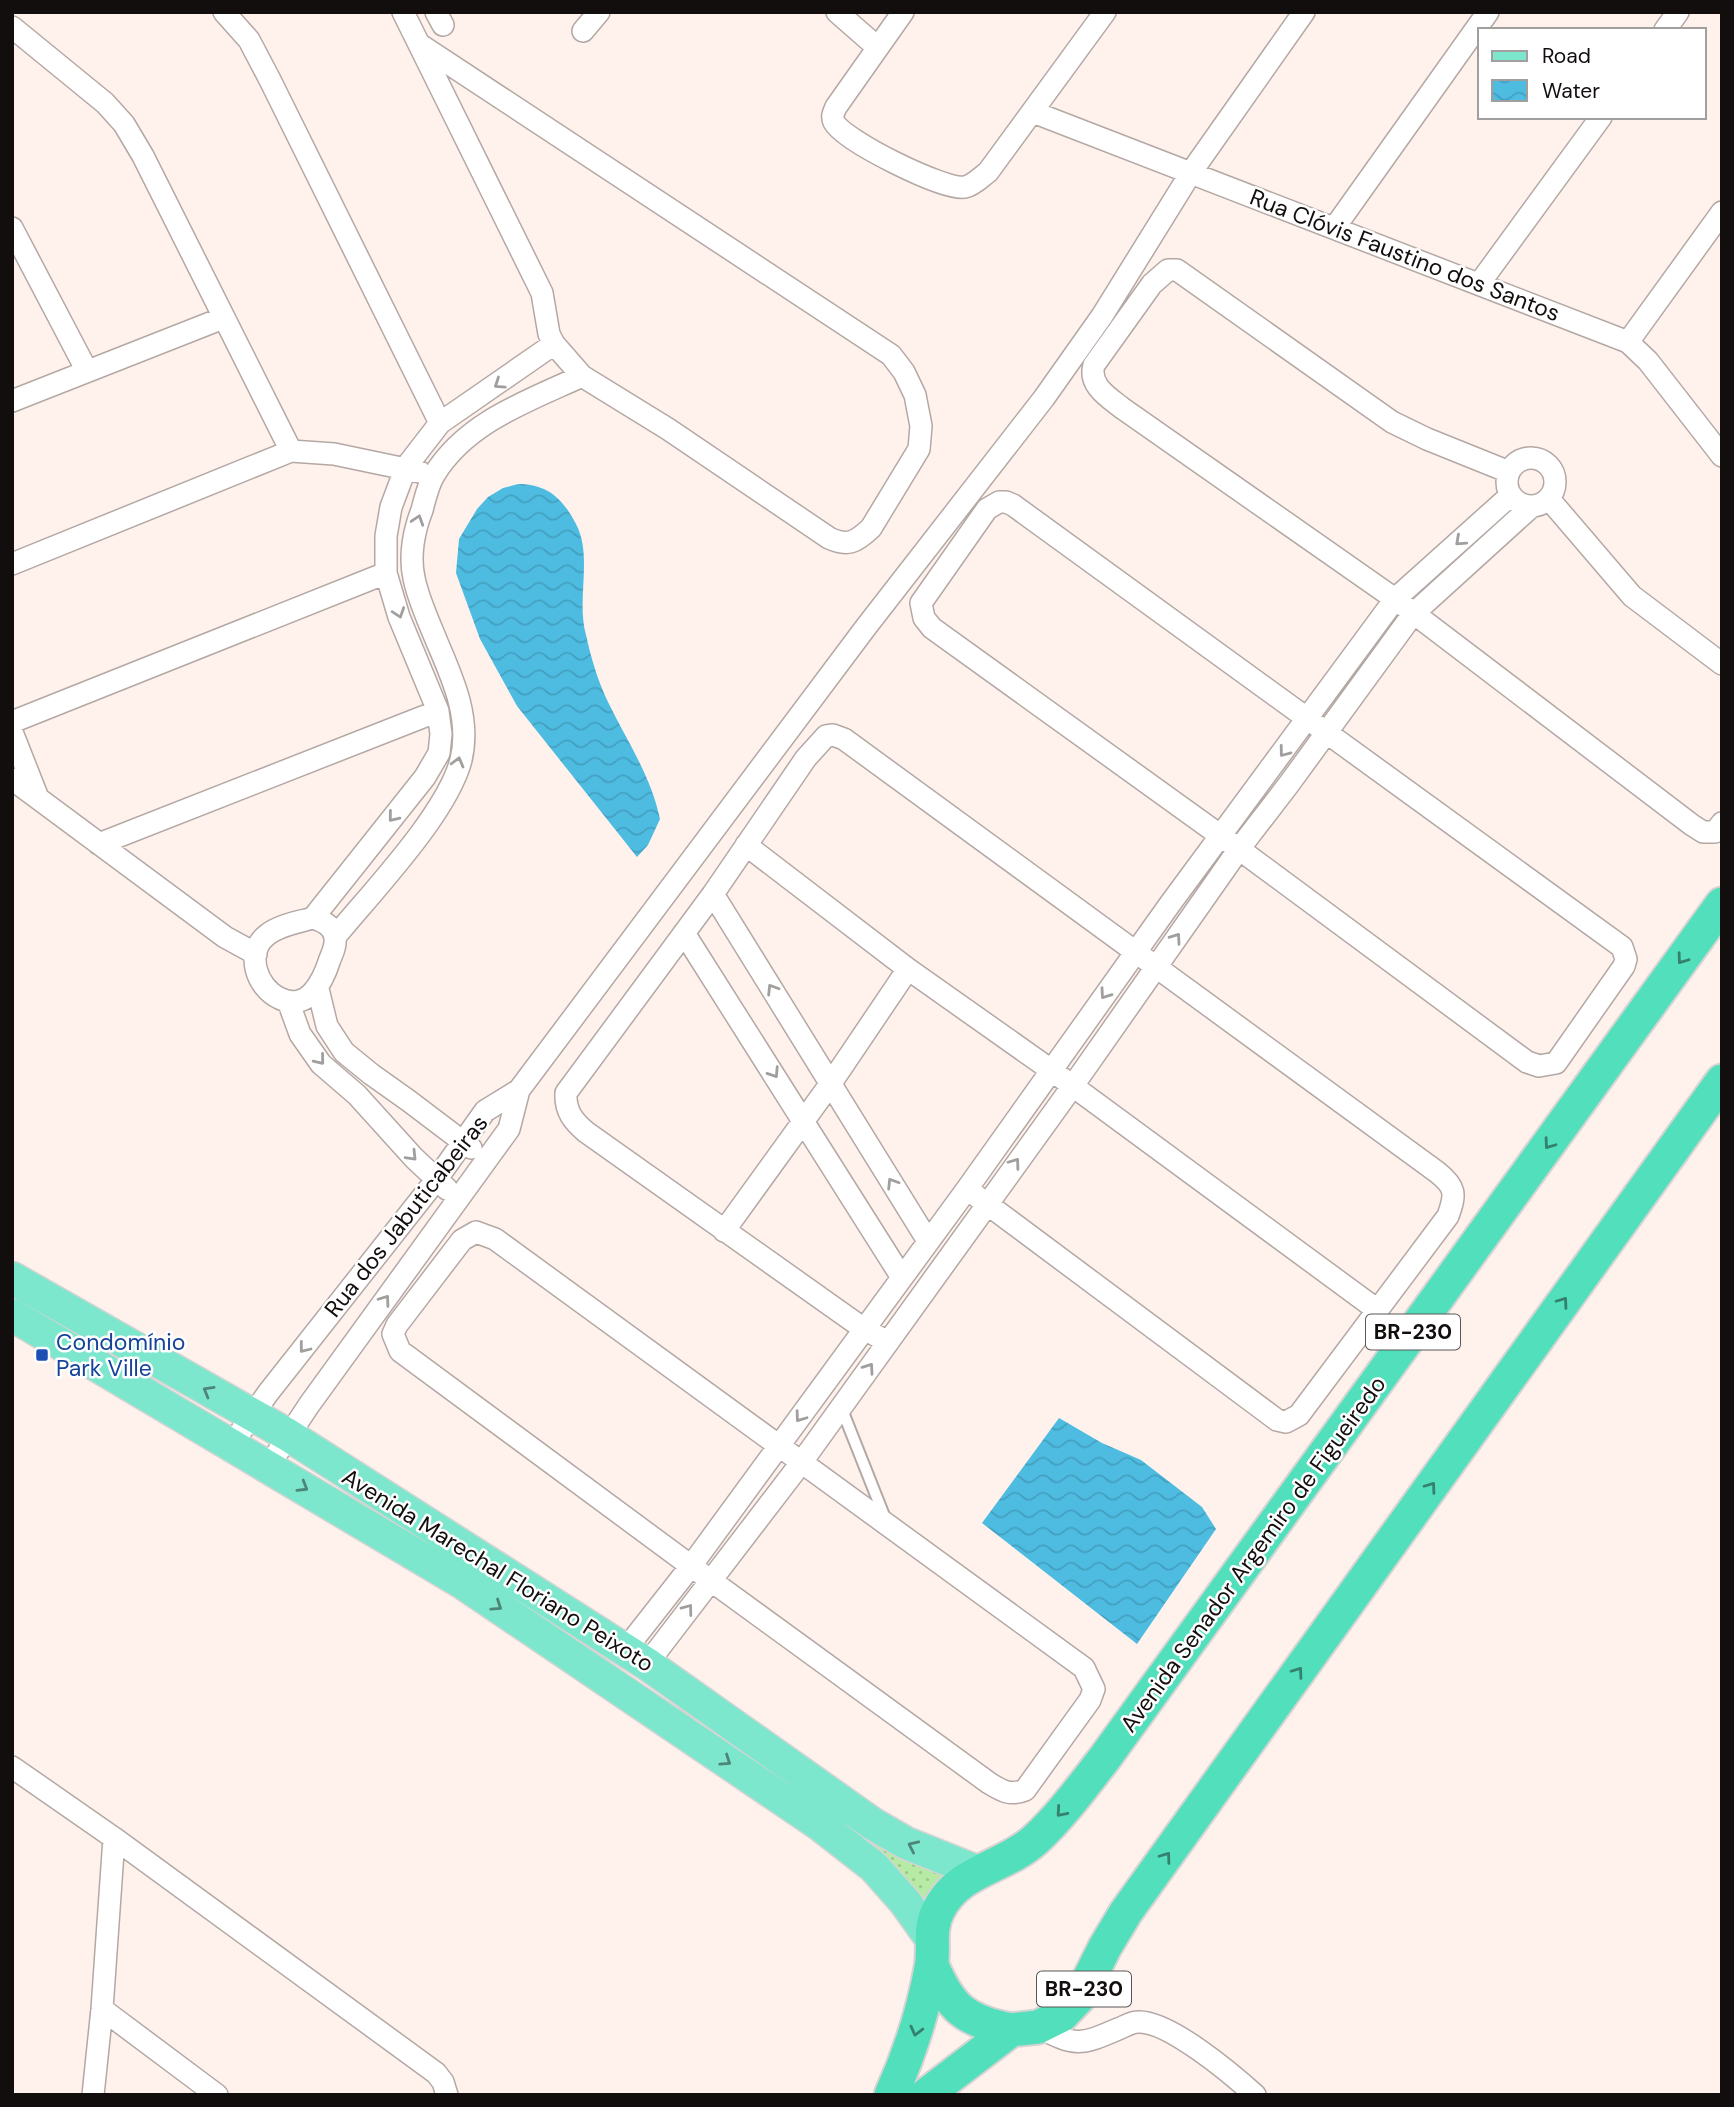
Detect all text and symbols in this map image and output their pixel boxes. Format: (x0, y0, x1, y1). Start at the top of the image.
legend (1478, 28, 1706, 119)
text: Road (1542, 42, 1591, 70)
text: Water (1542, 77, 1600, 105)
street label: Rua Clóvis Faustino dos Santos (1246, 182, 1564, 328)
one-way arrow (493, 376, 506, 389)
one-way arrow (410, 515, 424, 527)
one-way arrow (1455, 533, 1468, 545)
one-way arrow (390, 606, 405, 618)
one-way arrow (1279, 744, 1292, 757)
one-way arrow (450, 756, 465, 768)
one-way arrow (389, 809, 401, 822)
one-way arrow (1167, 933, 1180, 946)
one-way arrow (1677, 951, 1690, 964)
one-way arrow (767, 984, 780, 997)
one-way arrow (1101, 986, 1114, 999)
one-way arrow (311, 1053, 324, 1065)
one-way arrow (765, 1065, 778, 1078)
street label: Rua dos Jabuticabeiras (318, 1109, 494, 1323)
one-way arrow (1545, 1136, 1557, 1148)
one-way arrow (404, 1148, 416, 1161)
one-way arrow (1007, 1159, 1020, 1171)
one-way arrow (887, 1177, 900, 1190)
one-way arrow (377, 1296, 389, 1308)
one-way arrow (1555, 1297, 1567, 1310)
road number: BR-230 (1366, 1314, 1460, 1350)
place label: Condomínio Park Ville (56, 1327, 185, 1383)
one-way arrow (300, 1340, 313, 1352)
marker: Condomínio Park Ville (34, 1347, 50, 1363)
one-way arrow (860, 1363, 873, 1376)
street label: Avenida Senador Argemiro de Figueiredo (1114, 1370, 1392, 1738)
one-way arrow (202, 1386, 215, 1399)
one-way arrow (796, 1409, 808, 1422)
street label: Avenida Marechal Floriano Peixoto (337, 1461, 659, 1679)
one-way arrow (295, 1479, 308, 1492)
one-way arrow (1422, 1482, 1435, 1495)
one-way arrow (489, 1598, 502, 1611)
one-way arrow (680, 1604, 693, 1617)
one-way arrow (1290, 1667, 1302, 1680)
one-way arrow (718, 1752, 731, 1765)
one-way arrow (1057, 1804, 1069, 1817)
one-way arrow (908, 1840, 920, 1854)
one-way arrow (1157, 1852, 1170, 1865)
road number: BR-230 (1037, 1972, 1131, 2007)
one-way arrow (910, 2025, 924, 2037)

